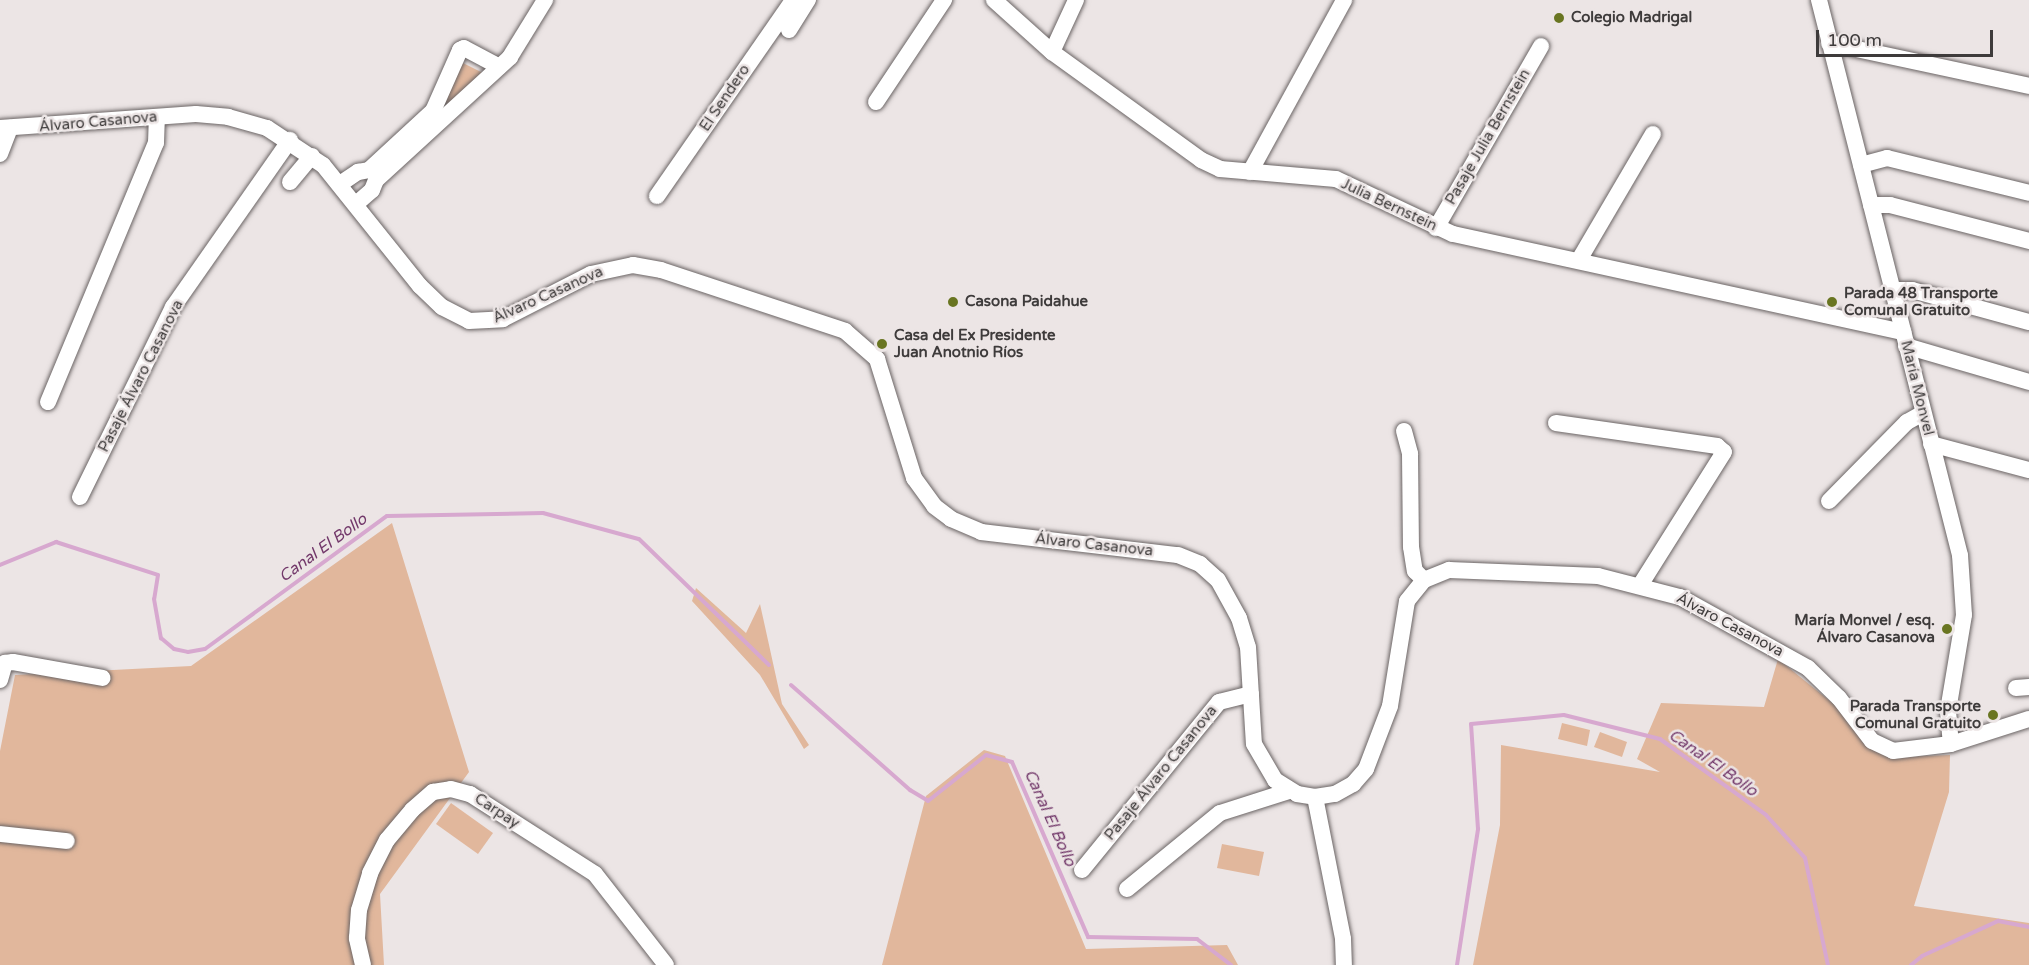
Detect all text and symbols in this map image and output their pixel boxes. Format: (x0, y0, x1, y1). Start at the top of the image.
place label: Colegio Madrigal (1571, 9, 1692, 27)
marker: Colegio Madrigal (1552, 11, 1566, 25)
scale bar (1819, 18, 1996, 56)
text: 100 m (1827, 29, 1882, 51)
street label: El Sendero (696, 61, 754, 135)
street label: Pasaje Julia Bernstein (1442, 66, 1534, 208)
street label: Álvaro Casanova (38, 108, 158, 136)
street label: Julia Bernstein (1338, 175, 1440, 235)
street label: Álvaro Casanova (490, 263, 606, 327)
place label: Parada 48 Transporte Comunal Gratuito (1844, 284, 1998, 319)
place label: Casona Paidahue (965, 293, 1088, 311)
marker: Casona Paidahue (946, 295, 960, 309)
marker: Parada 48 Transporte Comunal Gratuito (1825, 295, 1839, 309)
street label: Pasaje Álvaro Casanova (95, 297, 187, 455)
place label: Casa del Ex Presidente Juan Anotnio Ríos (894, 326, 1055, 361)
marker: Casa del Ex Presidente Juan Anotnio Ríos (875, 337, 889, 351)
street label: María Monvel (1897, 339, 1937, 437)
water label: Canal El Bollo (275, 510, 371, 586)
street label: Álvaro Casanova (1034, 530, 1154, 560)
street label: Álvaro Casanova (1673, 589, 1787, 661)
place label: María Monvel / esq. Álvaro Casanova (1794, 611, 1935, 646)
marker: María Monvel / esq. Álvaro Casanova (1940, 622, 1954, 636)
place label: Parada Transporte Comunal Gratuito (1850, 697, 1981, 732)
street label: Pasaje Álvaro Casanova (1101, 702, 1221, 844)
marker: Parada Transporte Comunal Gratuito (1986, 708, 2000, 722)
water label: Canal El Bollo (1665, 725, 1761, 801)
water label: Canal El Bollo (1020, 767, 1080, 869)
street label: Carpay (471, 790, 523, 832)

